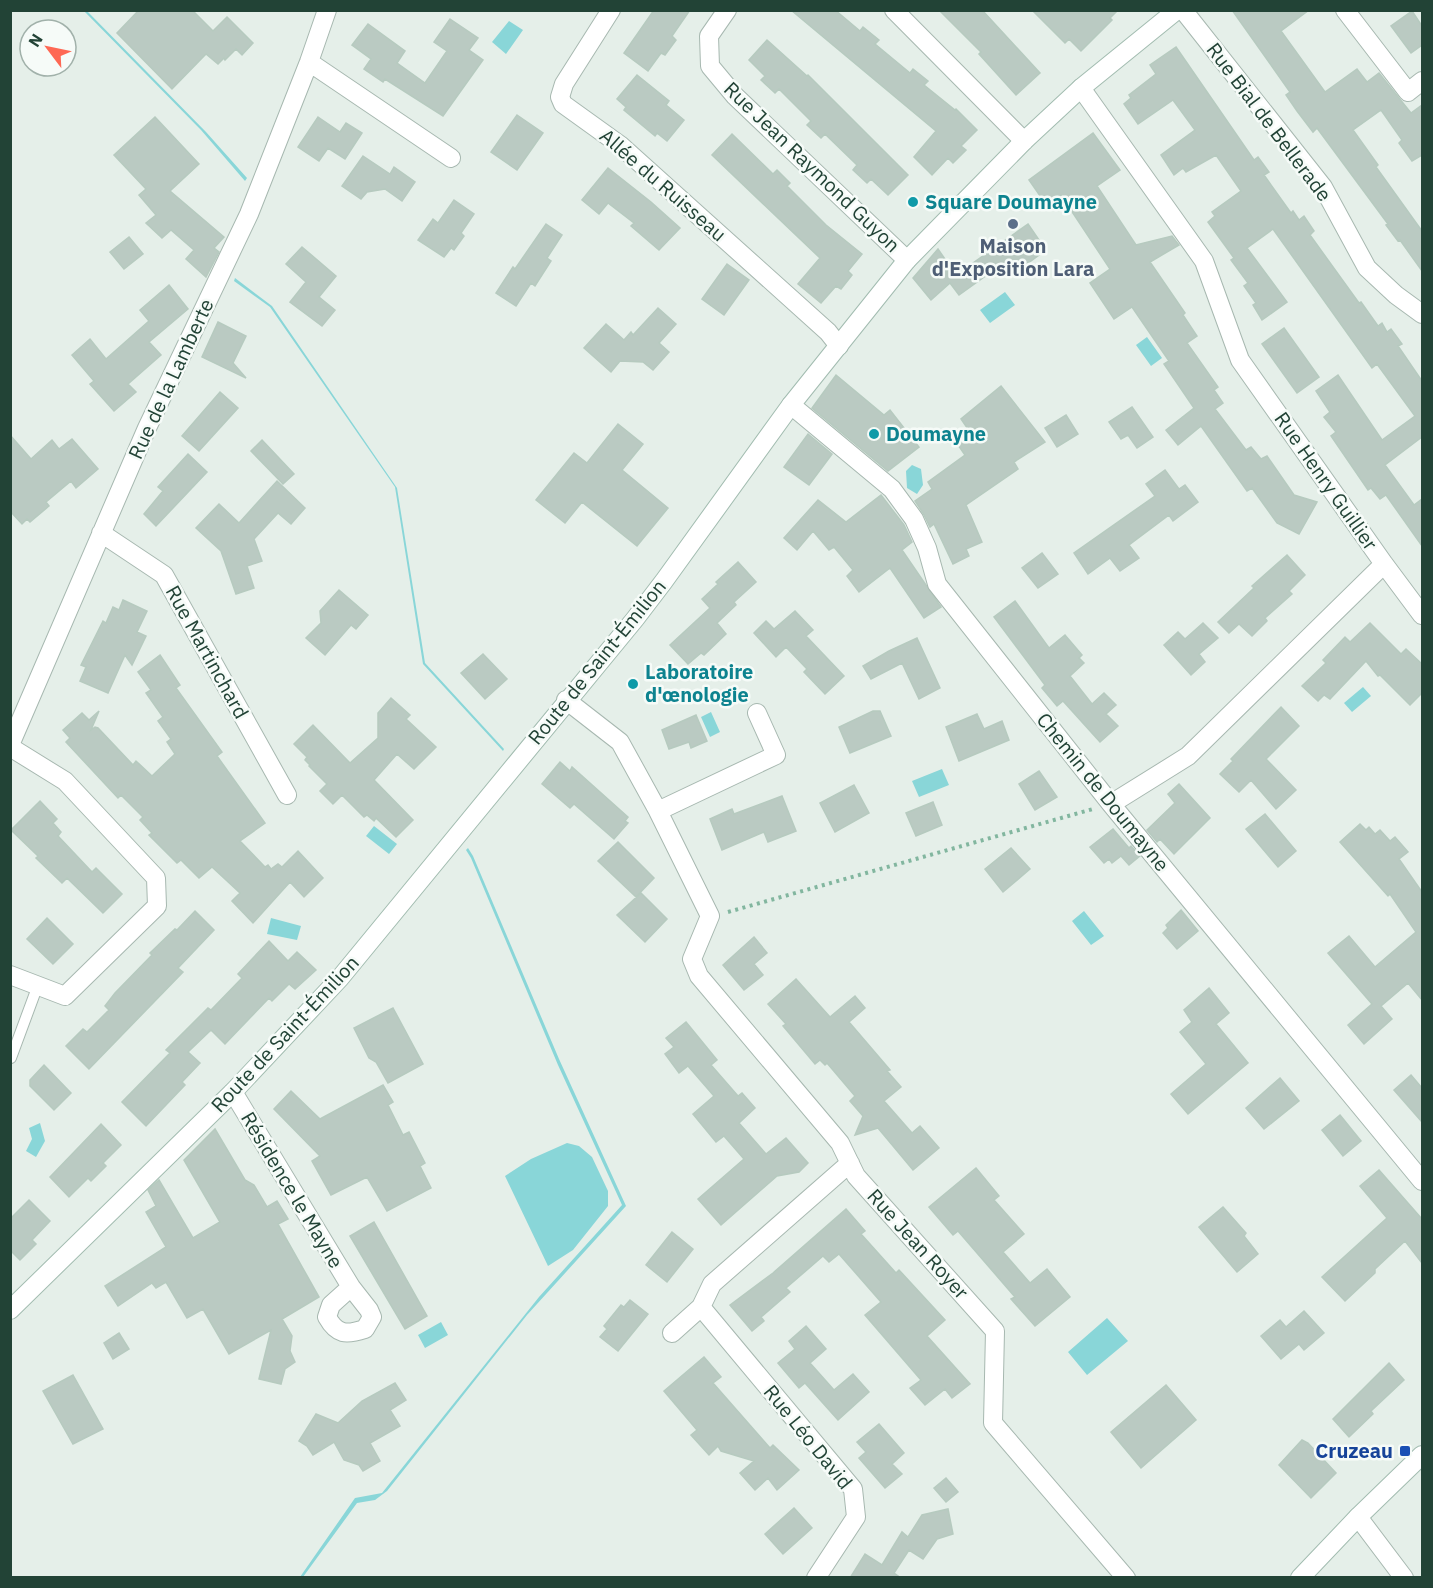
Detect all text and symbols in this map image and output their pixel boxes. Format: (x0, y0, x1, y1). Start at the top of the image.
north arrow (18, 18, 78, 78)
text: N (24, 30, 47, 50)
street label: Rue Bial de Bellerade (1201, 37, 1338, 207)
street label: Rue Jean Raymond Guyon (718, 75, 906, 258)
street label: Allée du Ruisseau (594, 122, 732, 247)
place label: Square Doumayne (925, 188, 1097, 215)
marker: Square Doumayne (906, 195, 920, 209)
marker: Maison d'Exposition Lara (1006, 217, 1020, 231)
place label: Maison d'Exposition Lara (932, 232, 1094, 282)
street label: Rue de la Lamberte (122, 294, 220, 463)
street label: Rue Henry Guillier (1269, 406, 1384, 555)
place label: Doumayne (886, 420, 986, 447)
marker: Doumayne (867, 427, 881, 441)
street label: Route de Saint-Émilion (521, 573, 672, 750)
street label: Rue Martinchard (160, 580, 255, 723)
place label: Laboratoire d'œnologie (645, 658, 753, 708)
marker: Laboratoire d'œnologie (626, 677, 640, 691)
street label: Chemin de Doumayne (1031, 707, 1176, 877)
street label: Route de Saint-Émilion (205, 949, 365, 1118)
street label: Résidence le Mayne (235, 1106, 350, 1273)
street label: Rue Jean Royer (862, 1183, 975, 1305)
street label: Rue Léo David (758, 1379, 859, 1495)
place label: Cruzeau (1315, 1437, 1393, 1464)
marker: Cruzeau (1398, 1444, 1412, 1458)

